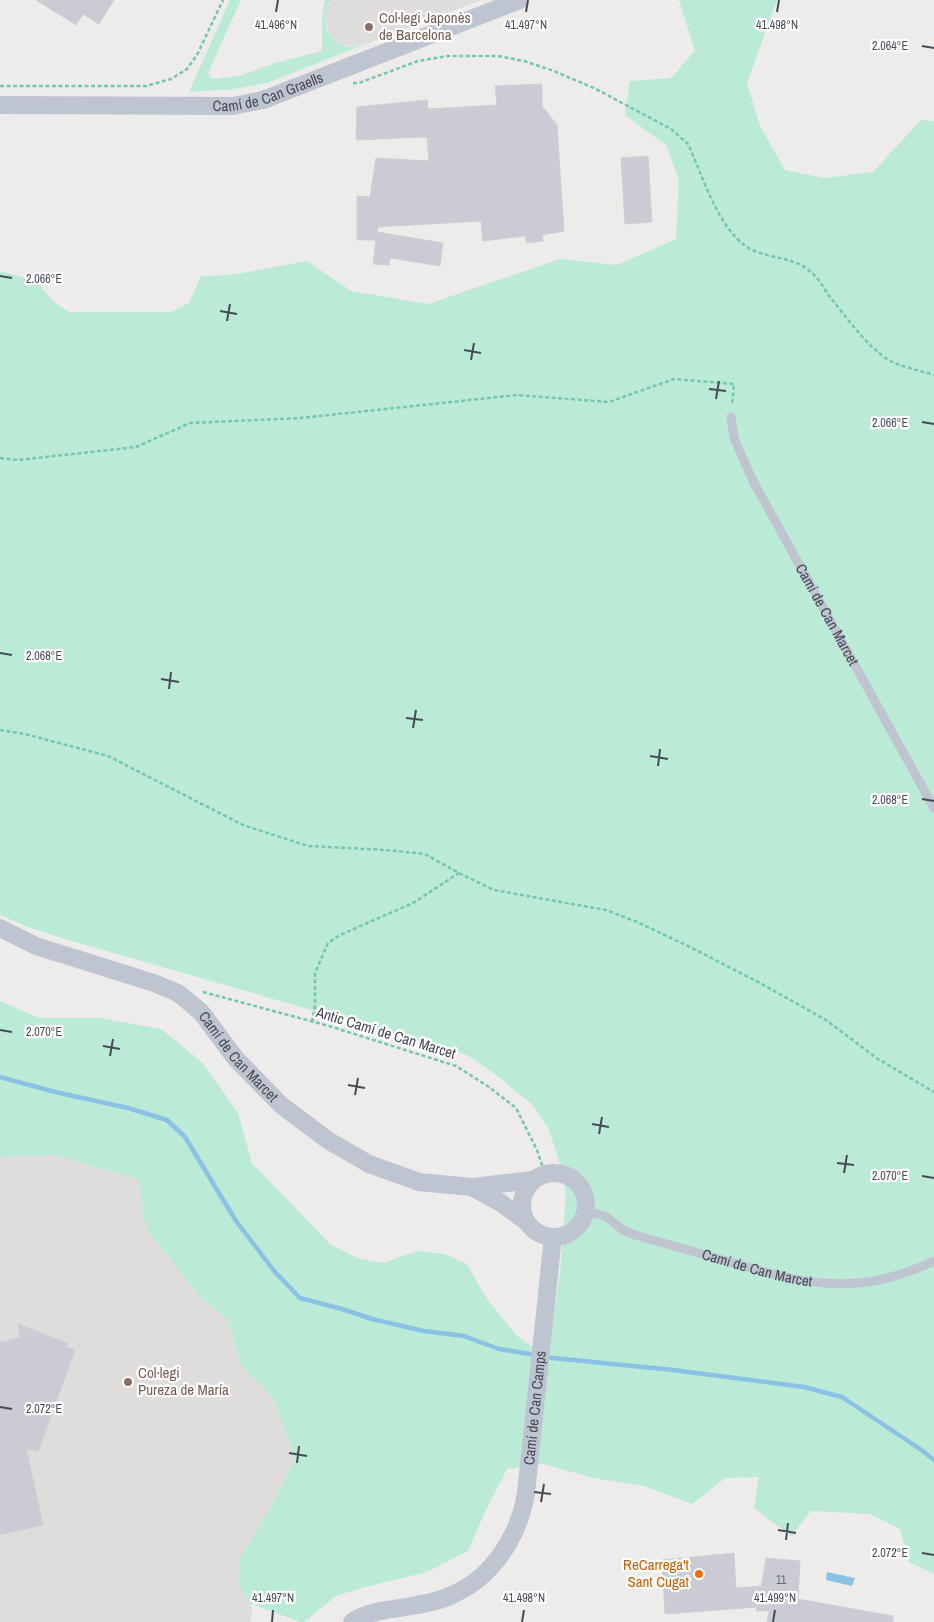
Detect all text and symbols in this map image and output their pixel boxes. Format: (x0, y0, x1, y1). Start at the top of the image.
place label: Col·legi Japonès de Barcelona (379, 7, 471, 45)
text: 41.496°N (255, 17, 297, 33)
text: 41.497°N (505, 17, 547, 33)
text: 41.498°N (756, 17, 798, 33)
marker: Col·legi Japonès de Barcelona (363, 21, 375, 33)
text: 2.064°E (872, 38, 908, 54)
street label: Camí de Can Graells (212, 67, 326, 117)
text: 2.066°E (26, 271, 62, 287)
text: 2.066°E (872, 415, 908, 431)
street label: Camí de Can Marcet (791, 560, 864, 670)
text: 2.068°E (26, 648, 62, 664)
text: 2.068°E (872, 792, 908, 808)
street label: Antic Camí de Can Marcet (313, 1001, 459, 1064)
street label: Camí de Can Marcet (194, 1007, 284, 1107)
text: 2.070°E (26, 1024, 62, 1040)
text: 2.070°E (872, 1168, 908, 1184)
street label: Camí de Can Marcet (700, 1243, 814, 1292)
street label: Camí de Can Camps (518, 1350, 551, 1466)
place label: Col·legi Pureza de María (138, 1362, 229, 1400)
marker: Col·legi Pureza de María (122, 1376, 134, 1388)
text: 2.072°E (26, 1401, 62, 1417)
text: 2.072°E (872, 1545, 908, 1561)
place label: ReCarrega't Sant Cugat (623, 1554, 690, 1592)
marker: ReCarrega't Sant Cugat (693, 1568, 705, 1580)
house number: 11 (776, 1572, 787, 1588)
text: 41.497°N (252, 1590, 294, 1606)
text: 41.498°N (503, 1590, 545, 1606)
text: 41.499°N (754, 1590, 796, 1606)

